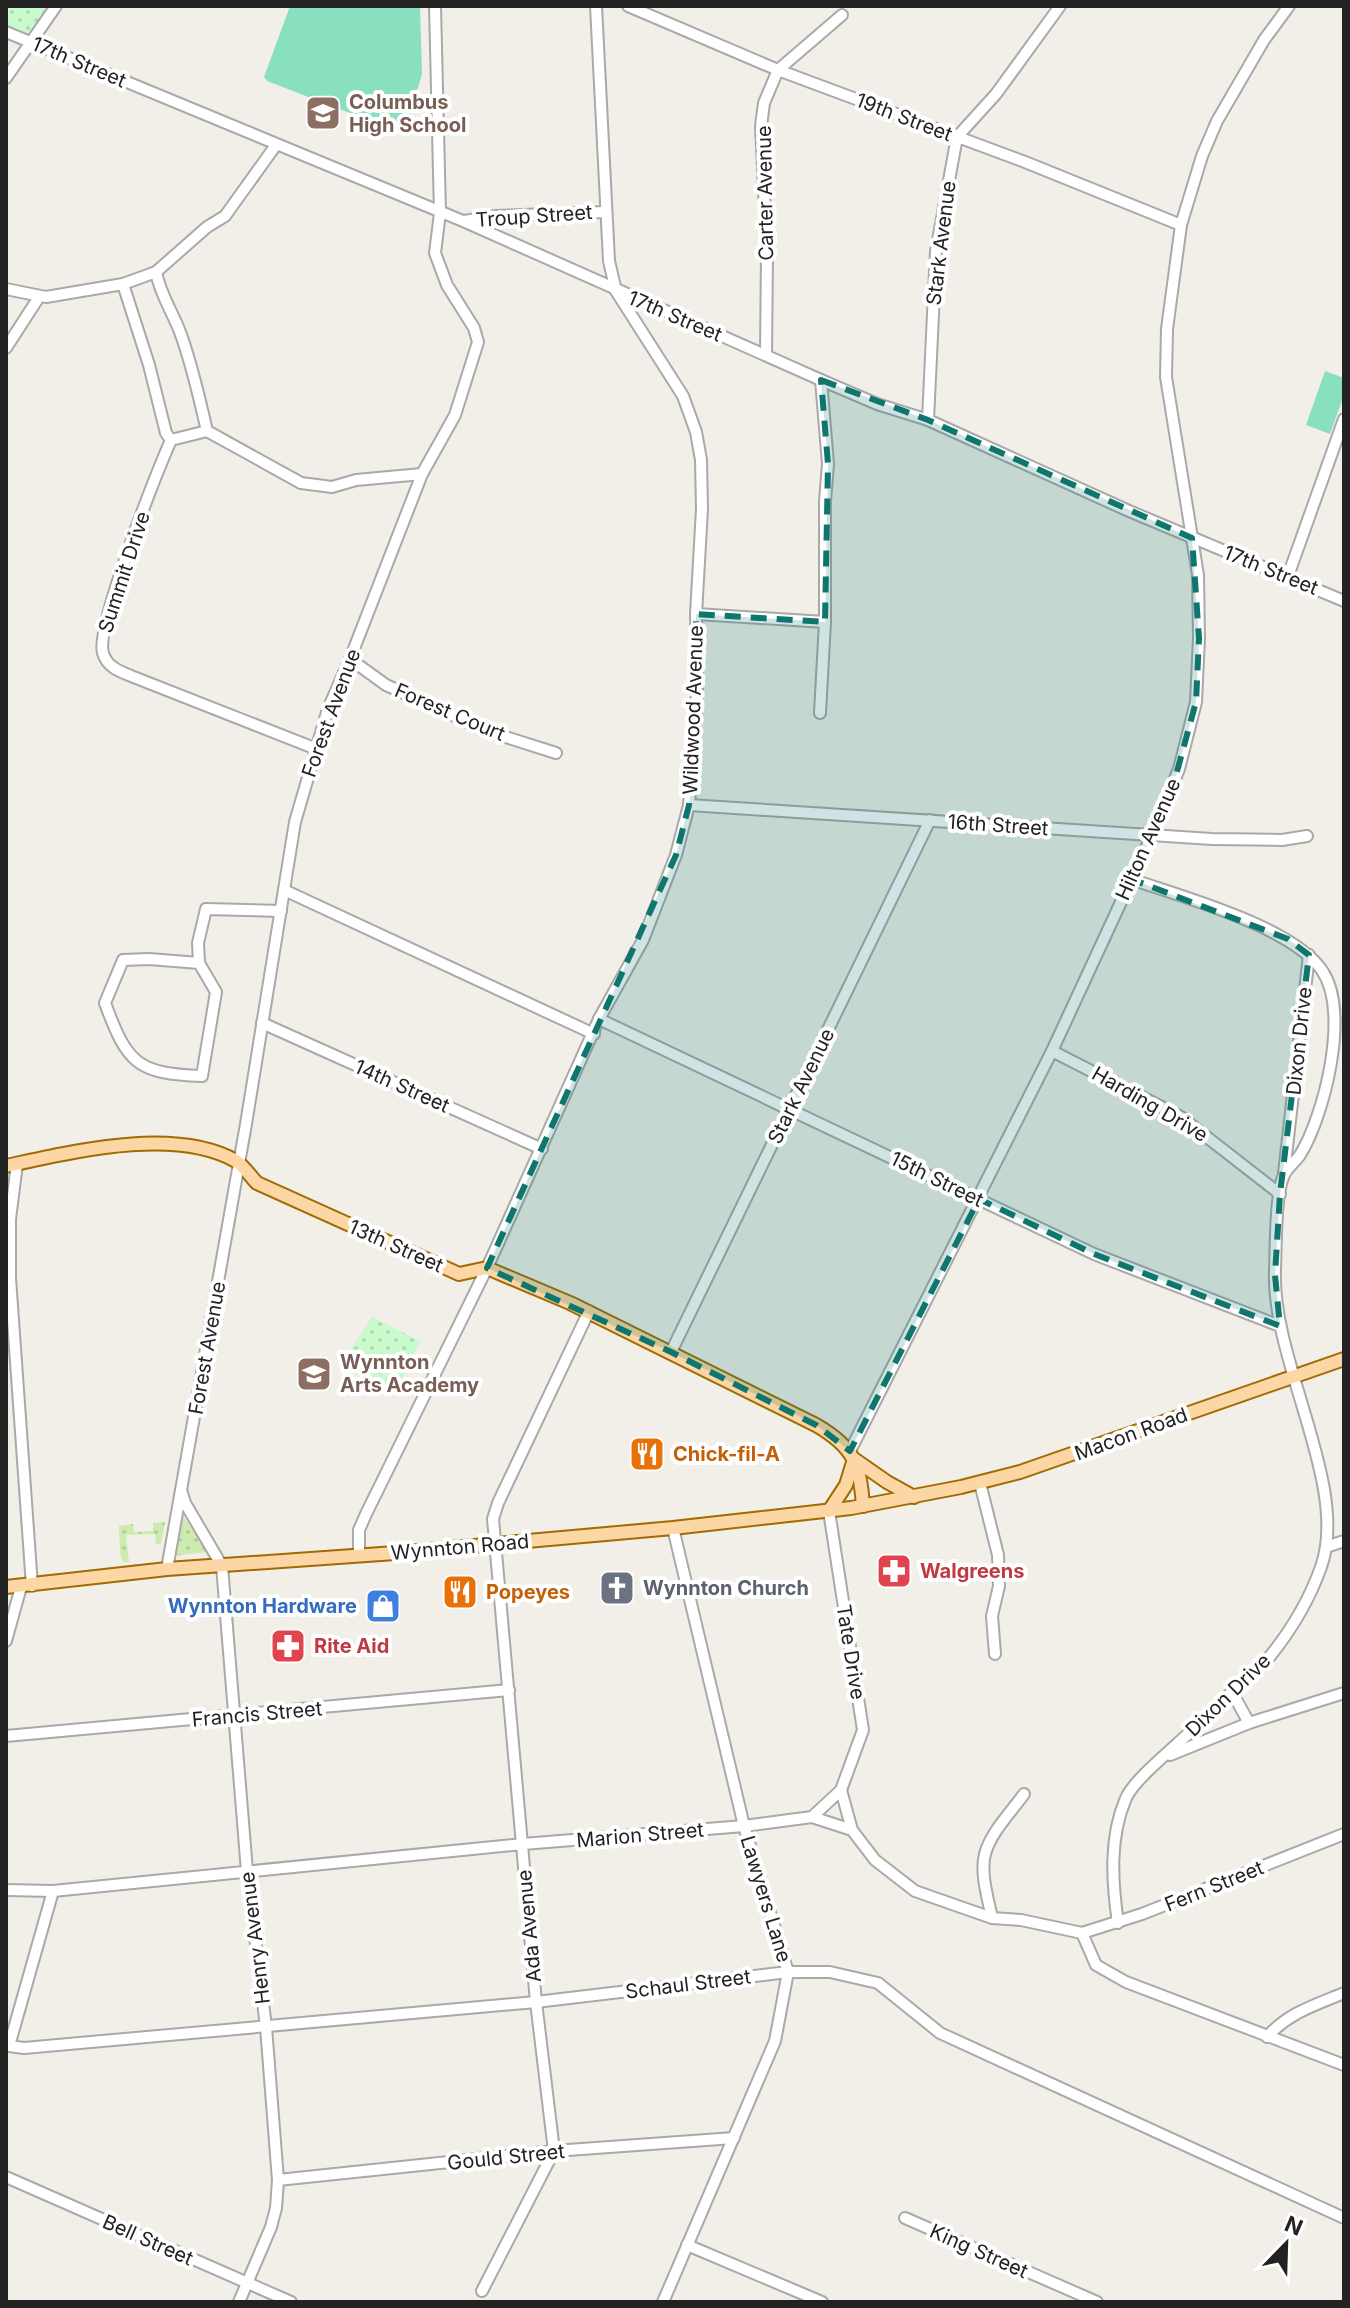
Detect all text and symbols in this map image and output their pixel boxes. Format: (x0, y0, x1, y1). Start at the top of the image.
street label: 17th Street (28, 31, 130, 93)
street label: 19th Street (852, 88, 956, 147)
place label: Columbus High School (349, 90, 466, 137)
school or university icon: Columbus High School (304, 94, 342, 132)
street label: Carter Avenue (752, 125, 778, 261)
street label: Stark Avenue (921, 179, 961, 307)
street label: Troup Street (475, 200, 594, 232)
street label: 17th Street (624, 285, 726, 347)
street label: Summit Drive (93, 508, 155, 636)
street label: 17th Street (1220, 540, 1322, 600)
street label: Wildwood Avenue (678, 625, 708, 795)
street label: Forest Avenue (297, 646, 365, 780)
street label: Forest Court (391, 678, 509, 746)
street label: Hilton Avenue (1110, 774, 1186, 904)
street label: 16th Street (947, 810, 1050, 841)
street label: Dixon Drive (1281, 986, 1317, 1096)
street label: Stark Avenue (763, 1024, 839, 1148)
street label: 14th Street (351, 1054, 454, 1118)
street label: Harding Drive (1088, 1061, 1212, 1147)
street label: 15th Street (886, 1146, 988, 1212)
street label: 13th Street (345, 1215, 447, 1278)
street label: Forest Avenue (183, 1280, 231, 1416)
place label: Wynnton Arts Academy (340, 1350, 479, 1397)
school or university icon: Wynnton Arts Academy (295, 1355, 333, 1393)
street label: Macon Road (1071, 1402, 1191, 1466)
restaurant icon: Chick-fil-A (628, 1435, 666, 1473)
place label: Chick-fil-A (673, 1442, 780, 1466)
street label: Wynnton Road (390, 1529, 530, 1565)
pharmacy icon: Walgreens (875, 1552, 913, 1590)
place label: Walgreens (920, 1559, 1024, 1583)
church icon: Wynnton Church (598, 1569, 636, 1607)
restaurant icon: Popeyes (441, 1573, 479, 1611)
place label: Wynnton Church (643, 1576, 809, 1600)
place label: Popeyes (486, 1580, 570, 1604)
shop icon: Wynnton Hardware (364, 1587, 402, 1625)
place label: Wynnton Hardware (168, 1594, 357, 1618)
street label: Tate Drive (832, 1603, 870, 1701)
pharmacy icon: Rite Aid (269, 1627, 307, 1665)
place label: Rite Aid (314, 1634, 389, 1658)
street label: Dixon Drive (1181, 1649, 1275, 1741)
street label: Francis Street (191, 1696, 324, 1732)
street label: Marion Street (575, 1817, 705, 1853)
street label: Lawyers Lane (735, 1833, 797, 1965)
street label: Fern Street (1161, 1855, 1267, 1917)
street label: Ada Avenue (512, 1869, 546, 1983)
street label: Henry Avenue (235, 1870, 275, 2006)
street label: Schaul Street (624, 1964, 752, 2004)
street label: Gould Street (446, 2139, 566, 2175)
north arrow (1246, 2204, 1326, 2284)
street label: Bell Street (99, 2209, 197, 2271)
text: N (1281, 2210, 1307, 2241)
street label: King Street (926, 2219, 1032, 2283)

